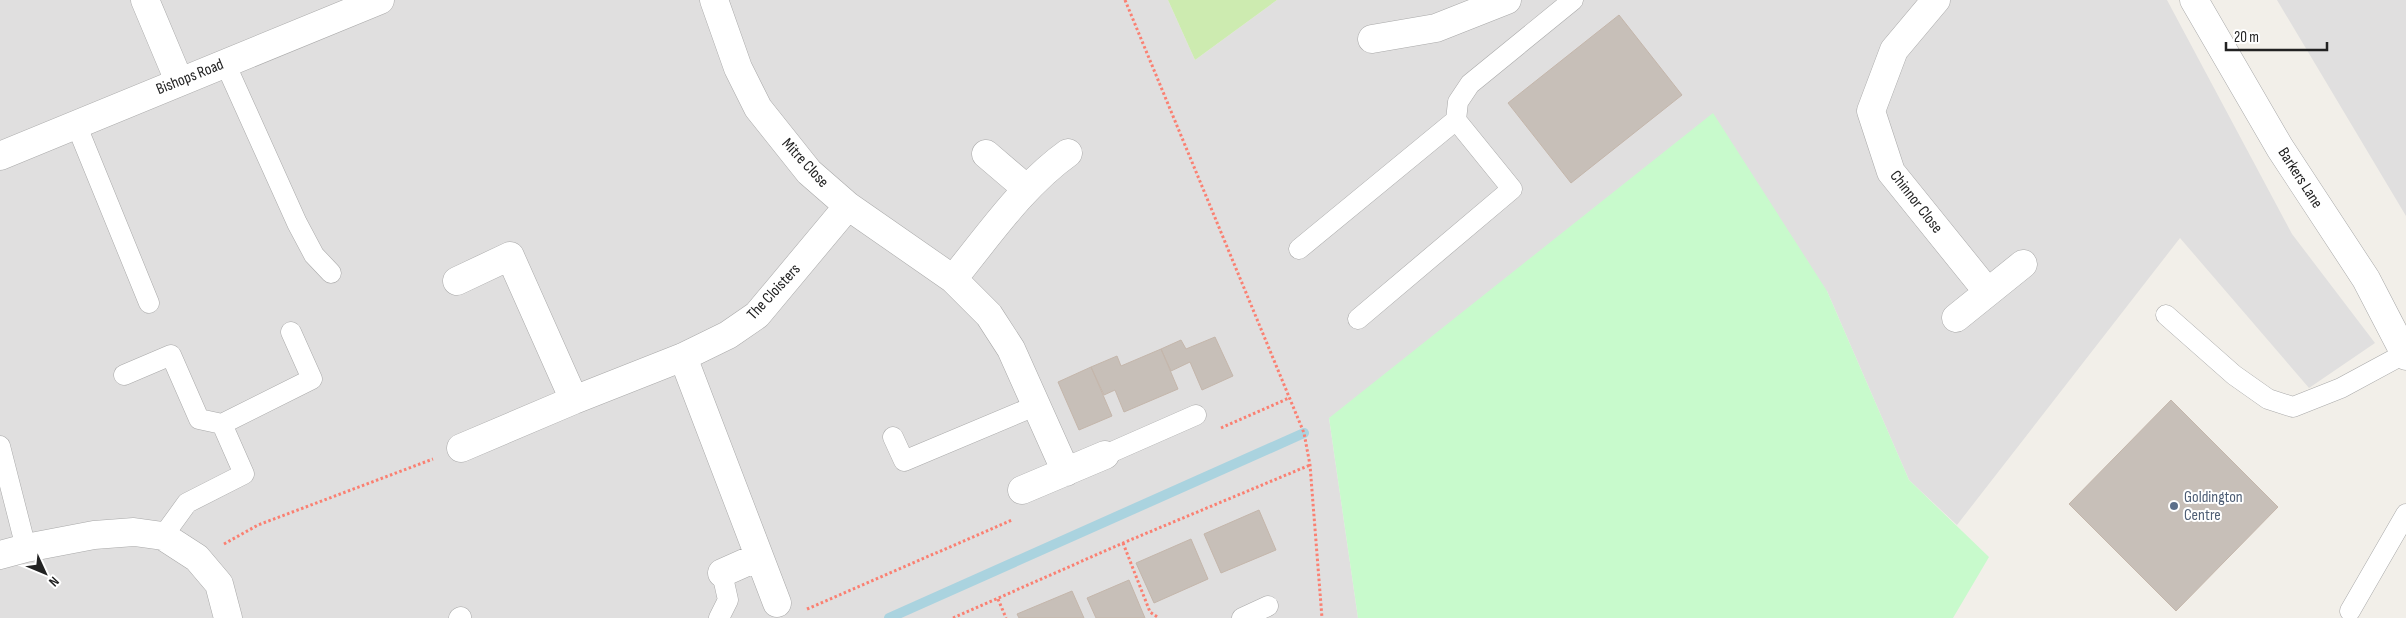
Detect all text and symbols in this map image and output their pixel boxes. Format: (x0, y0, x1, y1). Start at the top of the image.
scale bar (2226, 20, 2327, 52)
text: 20 m (2234, 28, 2259, 47)
street label: Bishops Road (154, 55, 226, 99)
street label: Mitre Close (778, 134, 832, 192)
street label: Barkers Lane (2273, 144, 2327, 212)
street label: Chinnor Close (1886, 167, 1946, 237)
street label: The Cloisters (743, 260, 805, 324)
place label: Goldington Centre (2184, 488, 2243, 525)
marker: Goldington Centre (2168, 500, 2180, 512)
north arrow (20, 548, 70, 598)
text: N (45, 573, 63, 590)

